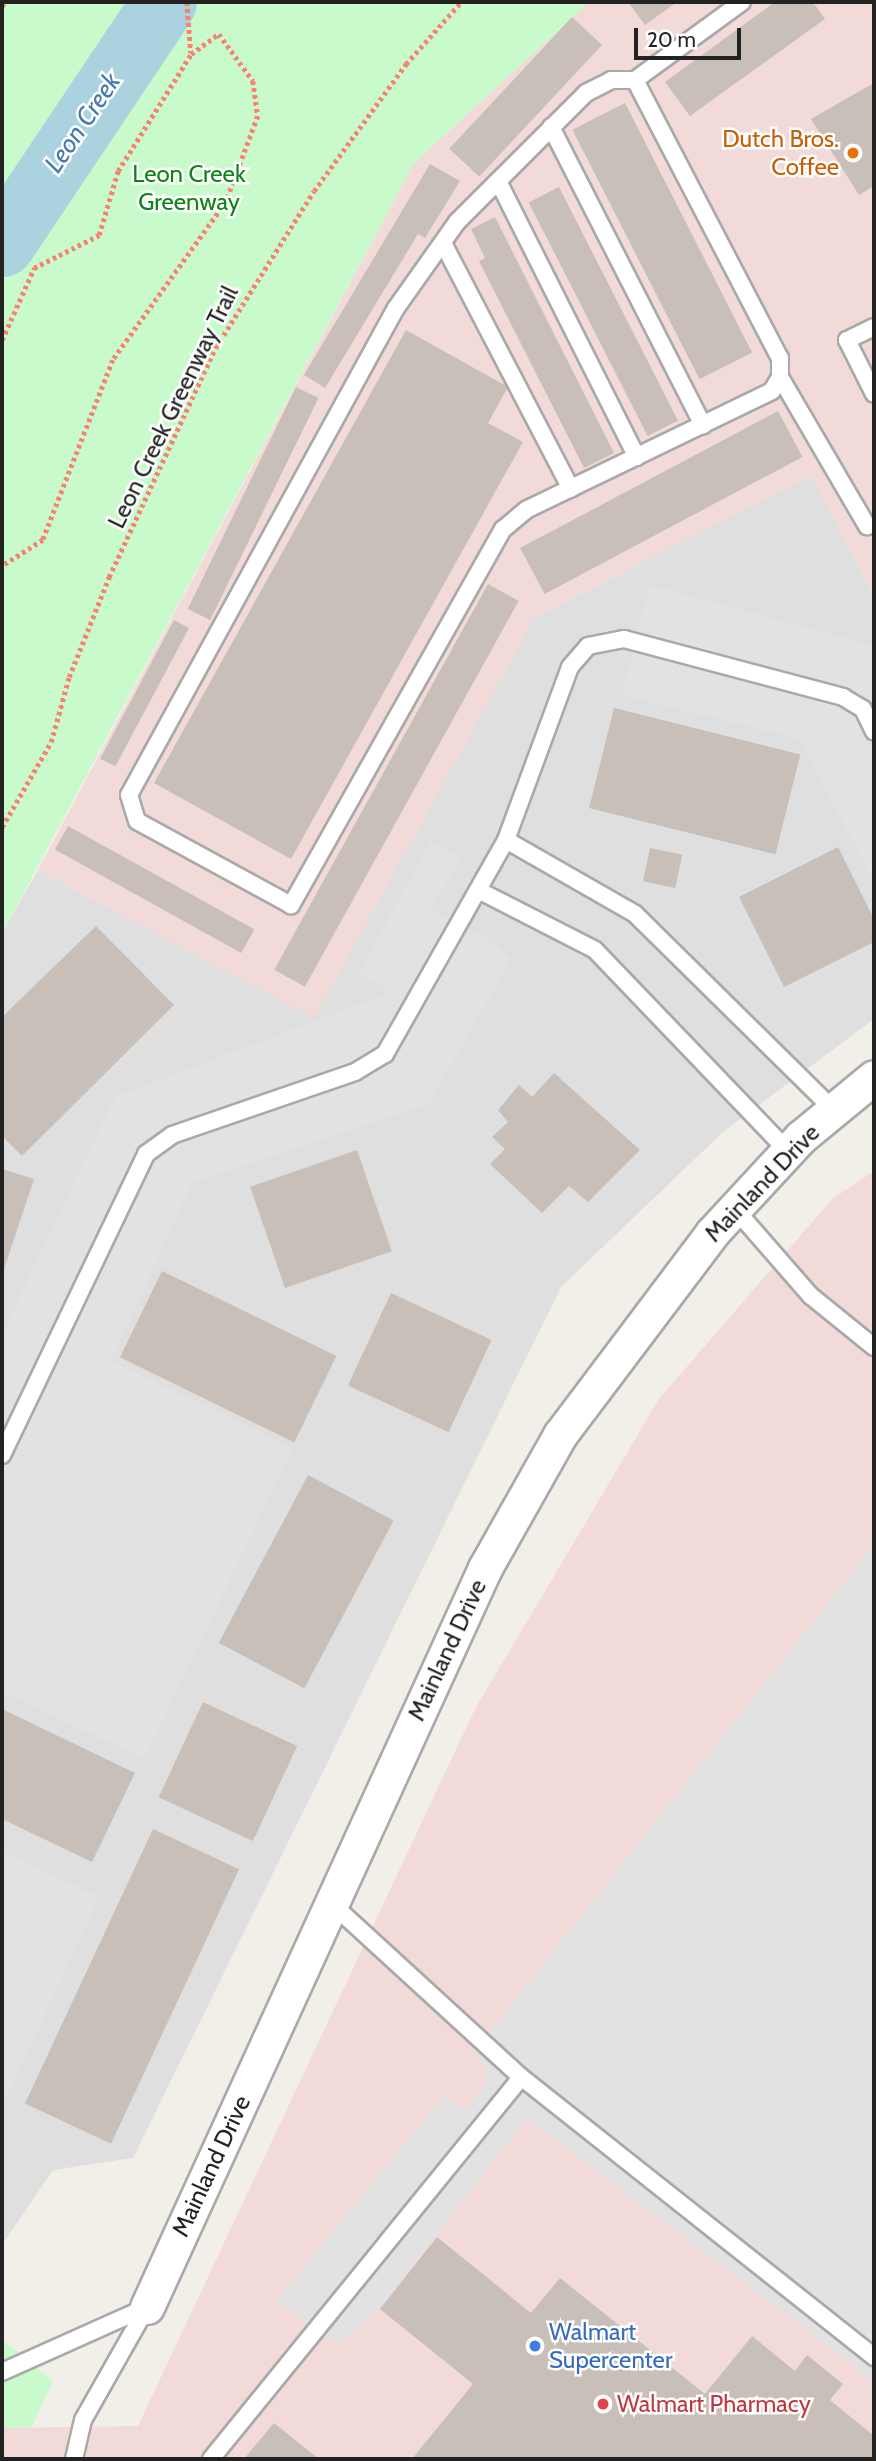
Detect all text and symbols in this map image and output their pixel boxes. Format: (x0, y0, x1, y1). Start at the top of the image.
scale bar (638, 14, 745, 58)
text: 20 m (647, 27, 696, 52)
water label: Leon Creek (38, 67, 128, 179)
place label: Dutch Bros. Coffee (722, 125, 839, 181)
marker: Dutch Bros. Coffee (845, 145, 861, 161)
park label: Leon Creek Greenway (132, 160, 246, 216)
street label: Leon Creek Greenway Trail (102, 281, 244, 533)
street label: Mainland Drive (699, 1118, 825, 1248)
street label: Mainland Drive (402, 1575, 492, 1725)
street label: Mainland Drive (166, 2091, 256, 2241)
place label: Walmart Supercenter (549, 2318, 672, 2374)
marker: Walmart Supercenter (527, 2338, 543, 2354)
place label: Walmart Pharmacy (617, 2390, 811, 2418)
marker: Walmart Pharmacy (595, 2396, 611, 2412)

